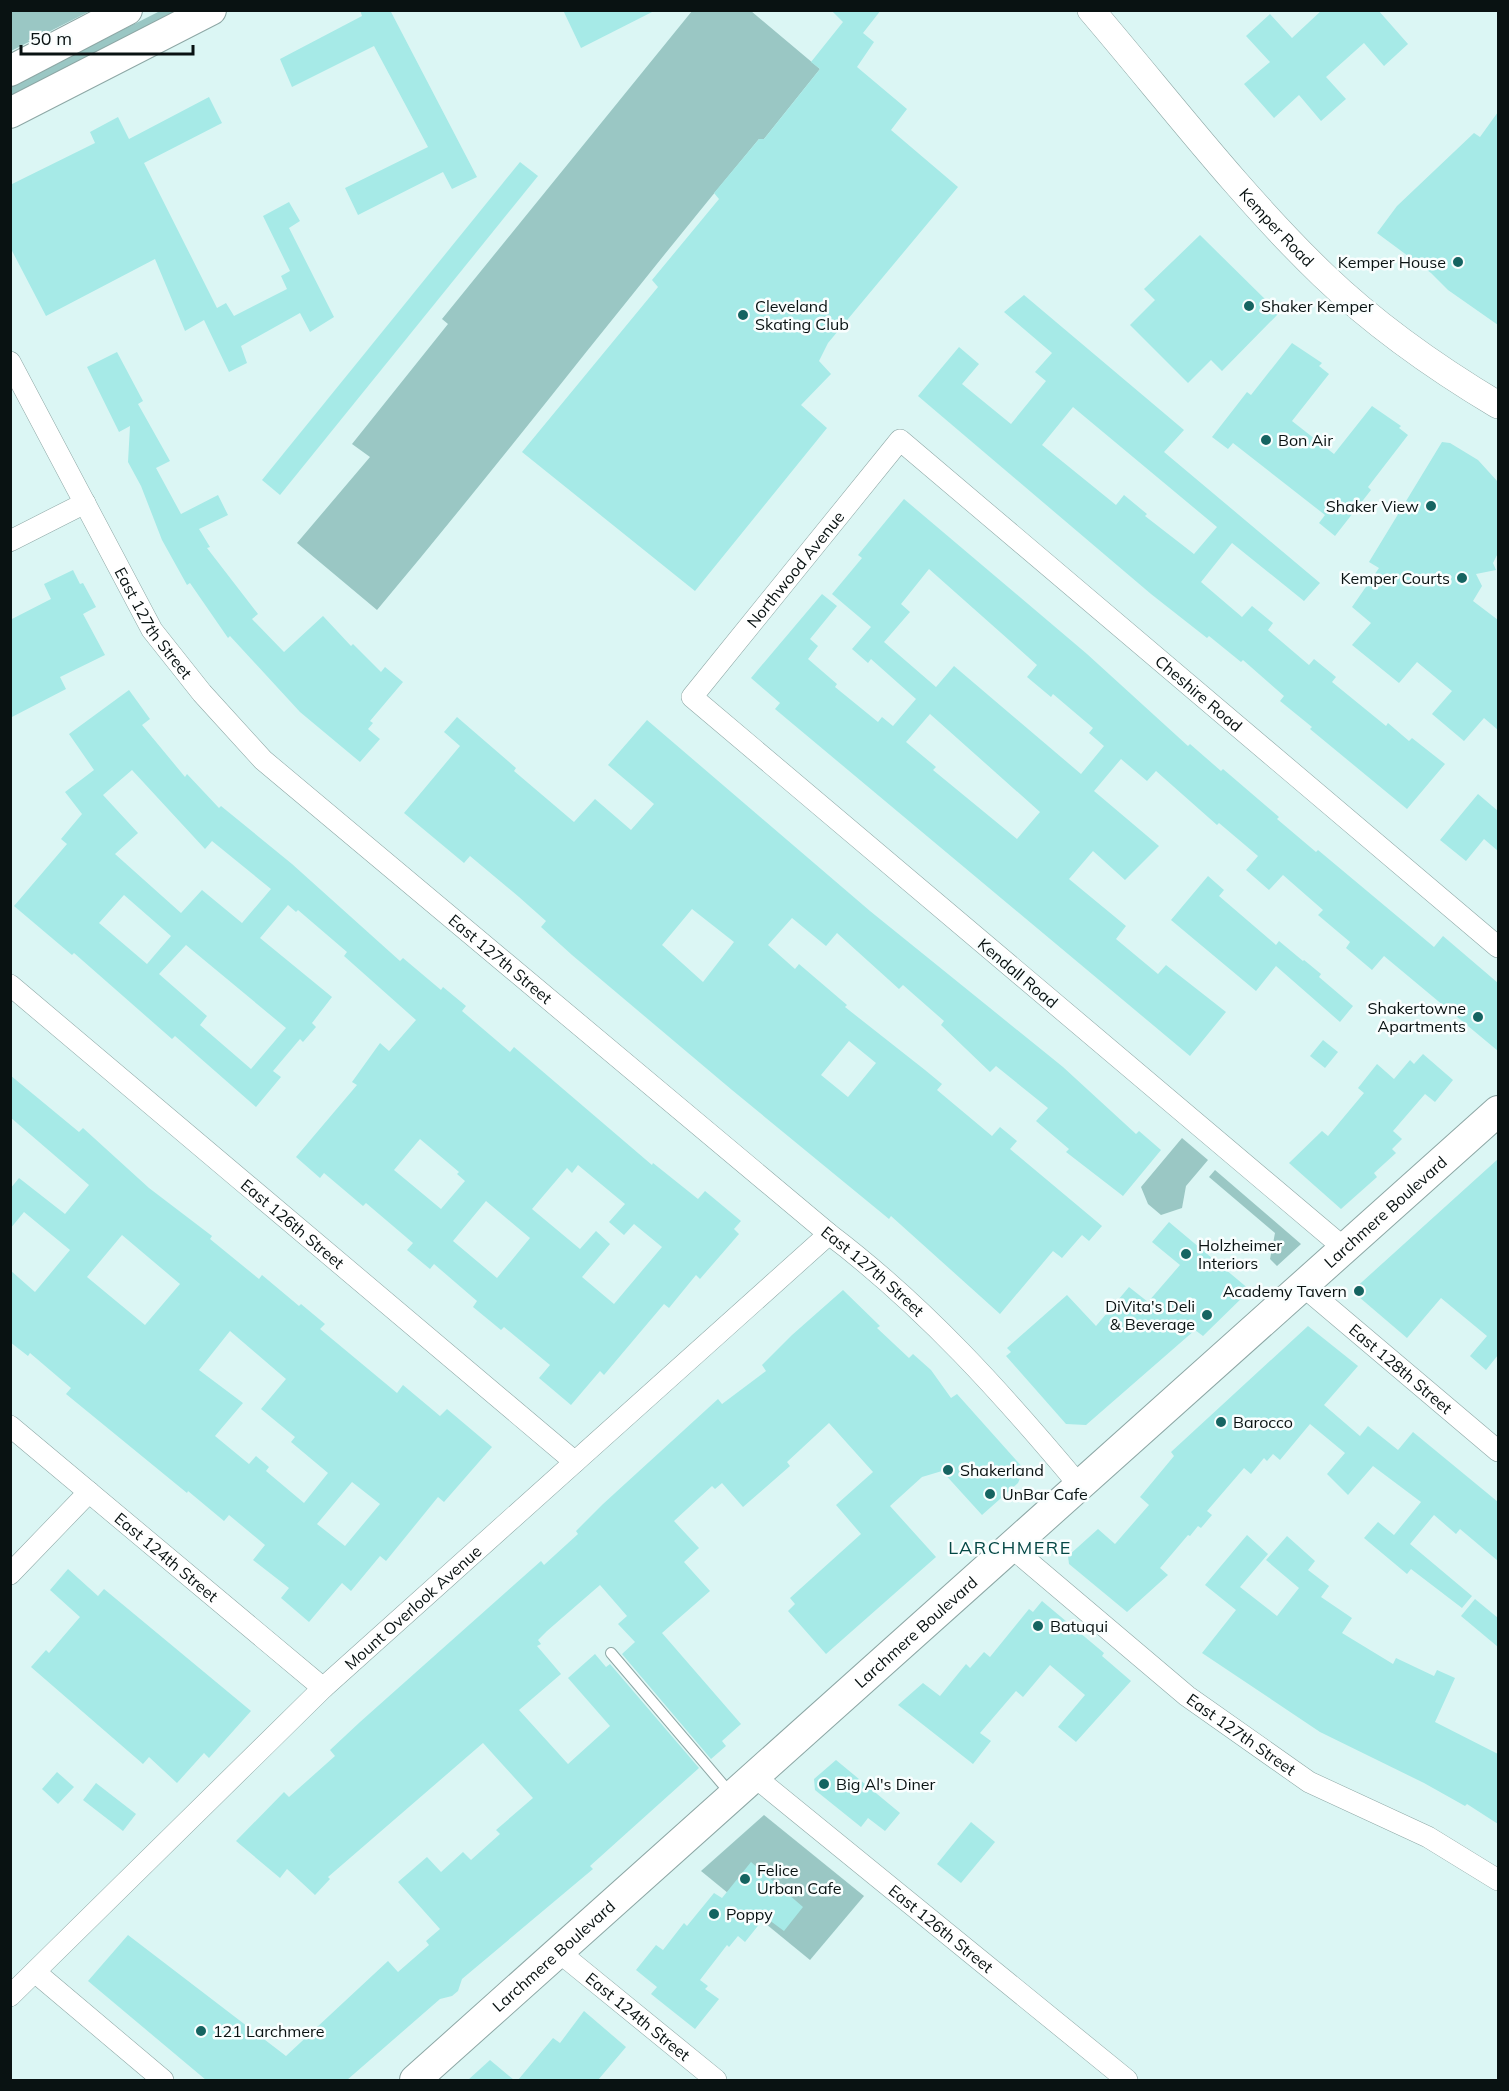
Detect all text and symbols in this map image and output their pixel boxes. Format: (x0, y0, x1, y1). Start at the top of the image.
scale bar (21, 18, 194, 56)
text: 50 m (30, 27, 72, 50)
street label: Kemper Road (1235, 184, 1318, 271)
place label: Kemper House (1338, 252, 1446, 272)
marker: Kemper House (1451, 255, 1465, 269)
place label: Cleveland Skating Club (755, 296, 849, 334)
place label: Shaker Kemper (1261, 296, 1374, 316)
marker: Shaker Kemper (1242, 299, 1256, 313)
marker: Cleveland Skating Club (736, 308, 750, 322)
place label: Bon Air (1278, 430, 1333, 450)
marker: Bon Air (1259, 433, 1273, 447)
place label: Shaker View (1326, 496, 1419, 516)
marker: Shaker View (1424, 499, 1438, 513)
street label: Northwood Avenue (742, 507, 848, 631)
street label: East 127th Street (111, 564, 197, 683)
place label: Kemper Courts (1340, 568, 1450, 588)
marker: Kemper Courts (1455, 571, 1469, 585)
street label: Cheshire Road (1151, 651, 1246, 736)
street label: East 127th Street (445, 910, 557, 1008)
street label: Kendall Road (974, 934, 1062, 1012)
place label: Shakertowne Apartments (1368, 998, 1466, 1036)
marker: Shakertowne Apartments (1471, 1010, 1485, 1024)
street label: Larchmere Boulevard (1320, 1152, 1451, 1272)
street label: East 126th Street (237, 1174, 349, 1273)
street label: East 127th Street (817, 1222, 929, 1321)
place label: Holzheimer Interiors (1198, 1235, 1282, 1273)
marker: Holzheimer Interiors (1179, 1247, 1193, 1261)
place label: Academy Tavern (1223, 1281, 1347, 1301)
marker: Academy Tavern (1352, 1284, 1366, 1298)
place label: DiVita's Deli & Beverage (1105, 1296, 1195, 1334)
marker: DiVita's Deli & Beverage (1200, 1308, 1214, 1322)
street label: East 128th Street (1345, 1319, 1457, 1418)
place label: Barocco (1233, 1412, 1293, 1432)
marker: Barocco (1214, 1415, 1228, 1429)
place label: Shakerland (960, 1460, 1044, 1480)
marker: Shakerland (941, 1463, 955, 1477)
place label: UnBar Cafe (1002, 1484, 1088, 1504)
marker: UnBar Cafe (983, 1487, 997, 1501)
street label: East 124th Street (111, 1508, 223, 1606)
district label: LARCHMERE (948, 1536, 1072, 1559)
street label: Mount Overlook Avenue (340, 1541, 485, 1674)
street label: Larchmere Boulevard (850, 1572, 981, 1692)
place label: Batuqui (1050, 1616, 1108, 1636)
marker: Batuqui (1031, 1619, 1045, 1633)
street label: East 127th Street (1183, 1689, 1300, 1780)
place label: Big Al's Diner (836, 1774, 936, 1794)
marker: Big Al's Diner (817, 1777, 831, 1791)
place label: Felice Urban Cafe (757, 1860, 841, 1898)
marker: Felice Urban Cafe (738, 1872, 752, 1886)
street label: East 126th Street (885, 1880, 998, 1977)
street label: Larchmere Boulevard (488, 1896, 619, 2016)
place label: Poppy (726, 1904, 773, 1924)
marker: Poppy (707, 1907, 721, 1921)
street label: East 124th Street (582, 1968, 695, 2065)
place label: 121 Larchmere (213, 2021, 324, 2041)
marker: 121 Larchmere (194, 2024, 208, 2038)

